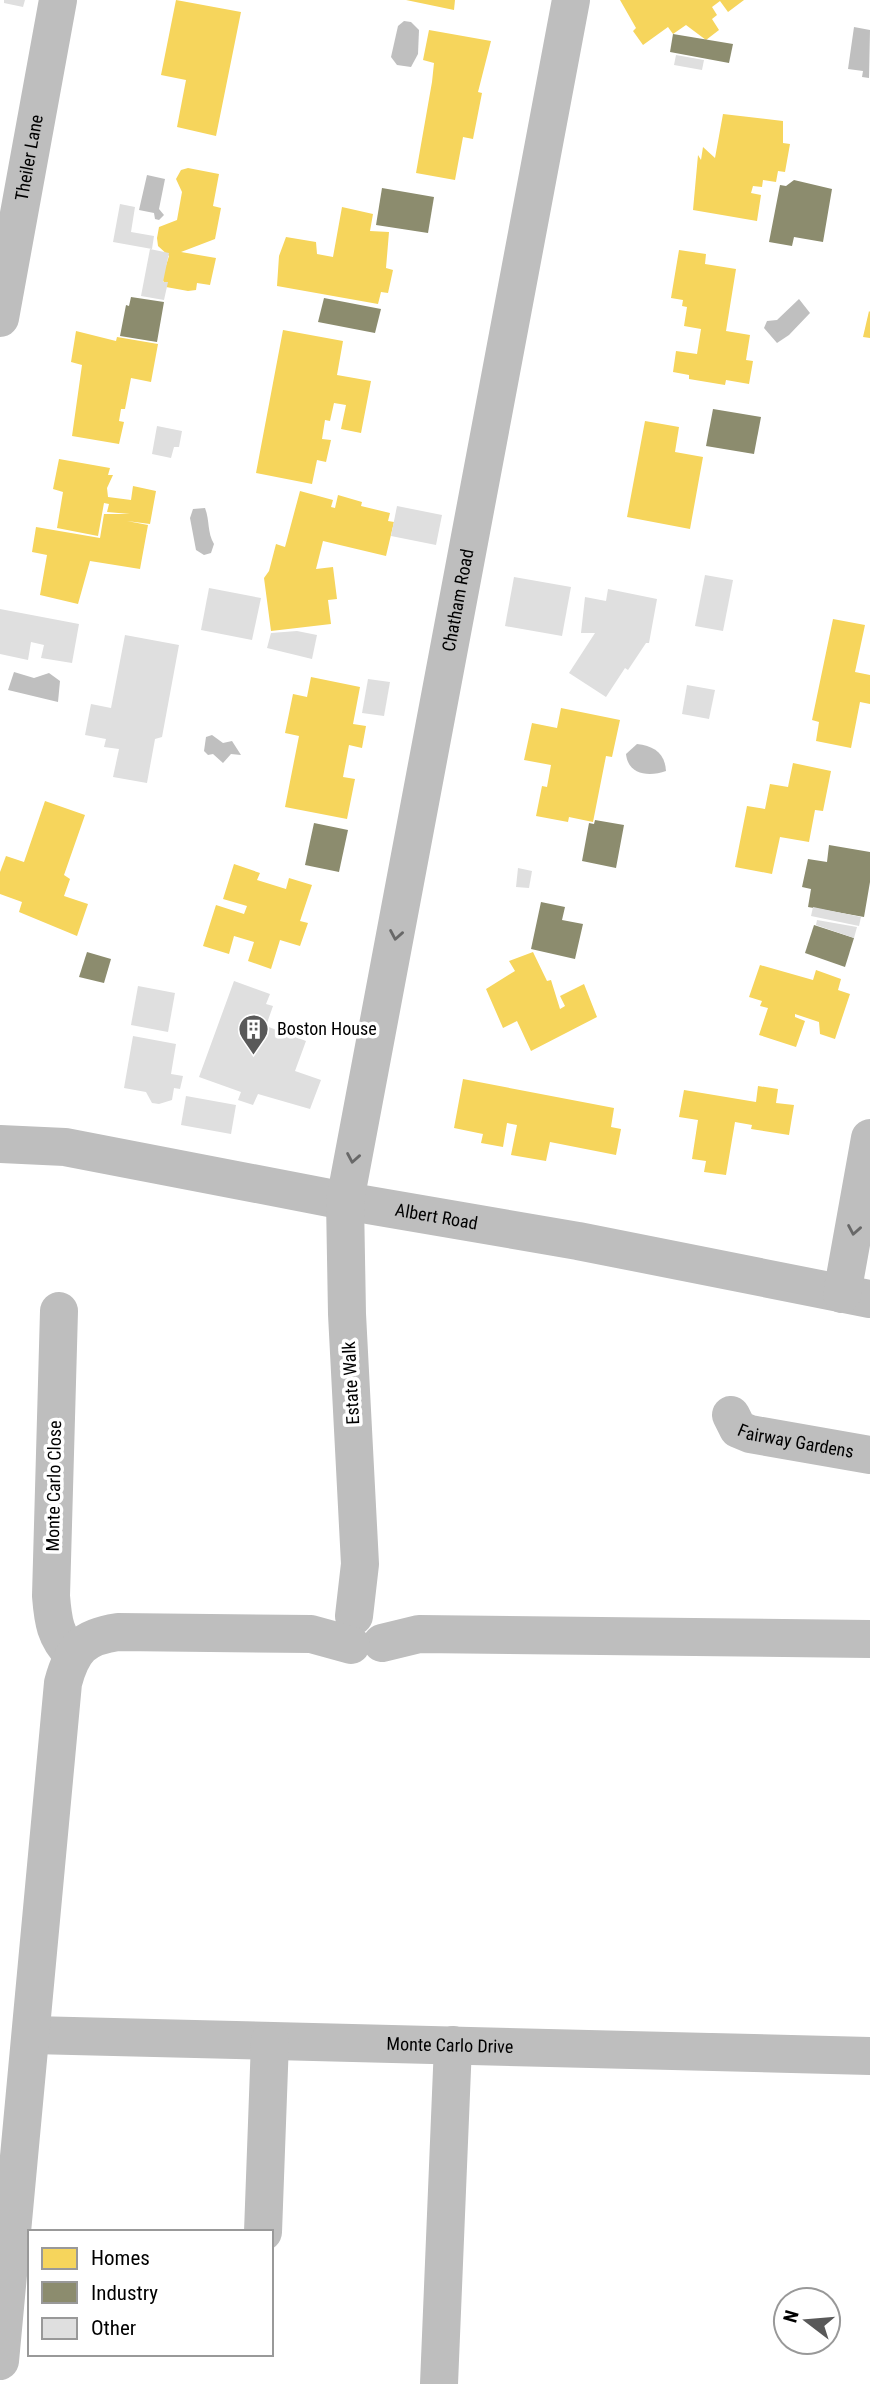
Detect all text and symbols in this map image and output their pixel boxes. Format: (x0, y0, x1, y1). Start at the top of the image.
street label: Theiler Lane (11, 113, 47, 202)
street label: Chatham Road (438, 547, 477, 653)
one-way arrow (389, 929, 404, 941)
building icon: Boston House (237, 1012, 271, 1056)
place label: Boston House (277, 1018, 377, 1039)
one-way arrow (346, 1152, 361, 1164)
street label: Albert Road (394, 1199, 479, 1234)
one-way arrow (847, 1224, 862, 1236)
street label: Estate Walk (338, 1341, 363, 1425)
street label: Fairway Gardens (735, 1419, 855, 1462)
street label: Monte Carlo Close (42, 1420, 65, 1552)
street label: Monte Carlo Drive (386, 2033, 514, 2057)
legend (28, 2230, 273, 2356)
text: Homes (91, 2246, 150, 2270)
text: Industry (91, 2281, 158, 2305)
north arrow (772, 2286, 842, 2356)
text: N (778, 2308, 804, 2325)
text: Other (91, 2316, 136, 2340)

